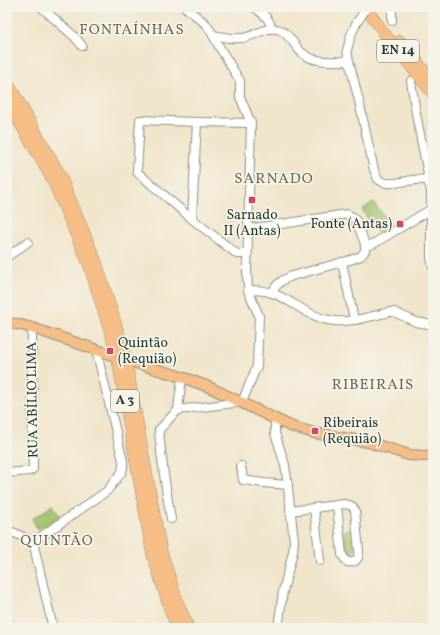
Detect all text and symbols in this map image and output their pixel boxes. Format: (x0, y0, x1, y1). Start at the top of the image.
district label: FONTAÍNHAS (79, 20, 185, 41)
road number: EN 14 (377, 40, 419, 62)
district label: SARNADO (234, 169, 314, 190)
marker: Sarnado II (Antas) (247, 195, 257, 205)
place label: Sarnado II (Antas) (224, 206, 280, 241)
place label: Fonte (Antas) (311, 215, 392, 234)
marker: Fonte (Antas) (395, 219, 405, 229)
place label: Quintão (Requião) (118, 334, 176, 369)
street label: RUA ABÍLIO LIMA (22, 342, 44, 458)
marker: Quintão (Requião) (105, 346, 115, 356)
district label: RIBEIRAIS (332, 375, 414, 396)
road number: A 3 (111, 390, 139, 412)
place label: Ribeirais (Requião) (323, 414, 381, 449)
marker: Ribeirais (Requião) (310, 426, 320, 436)
district label: QUINTÃO (20, 531, 94, 552)

